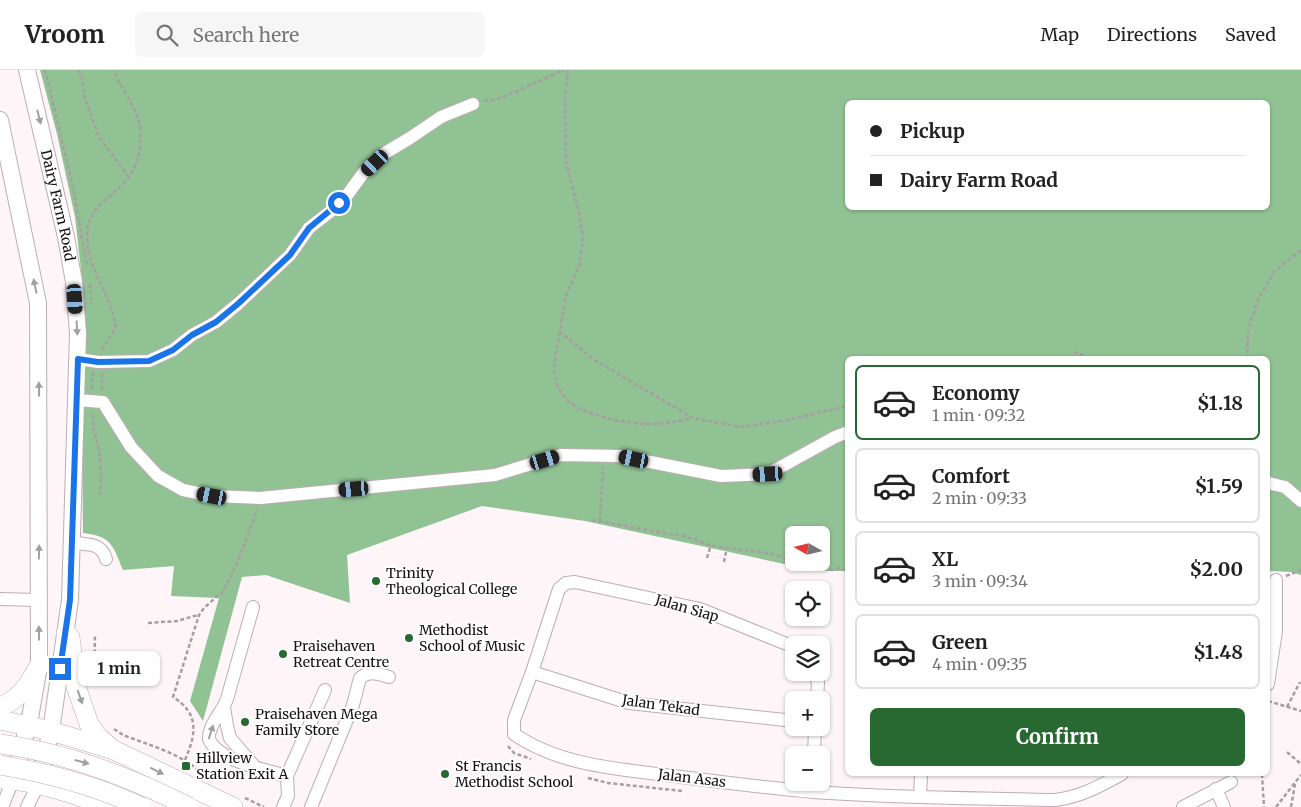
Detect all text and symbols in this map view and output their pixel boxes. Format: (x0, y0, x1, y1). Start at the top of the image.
search box (135, 12, 485, 57)
text: Vroom (25, 19, 105, 50)
icon: search (153, 21, 181, 49)
text: Search here (193, 23, 299, 47)
text: Map (1041, 23, 1079, 46)
text: Directions (1107, 23, 1197, 46)
text: Saved (1225, 23, 1276, 46)
one-way arrow (35, 110, 43, 125)
text: Pickup (900, 119, 965, 143)
car (358, 147, 391, 179)
street label: Dairy Farm Road (37, 148, 79, 263)
text: Dairy Farm Road (900, 168, 1058, 192)
route start (328, 192, 350, 214)
one-way arrow (31, 278, 39, 293)
car (66, 284, 83, 314)
one-way arrow (74, 321, 82, 337)
icon: car (872, 380, 917, 425)
one-way arrow (35, 381, 43, 397)
text: Economy (932, 381, 1020, 405)
text: $1.18 (1197, 391, 1243, 415)
text: 1 min · 09:32 (932, 405, 1025, 425)
car (528, 448, 561, 472)
car (617, 449, 650, 469)
icon: car (872, 463, 917, 508)
text: Comfort (932, 464, 1010, 488)
car (752, 466, 783, 482)
text: $1.59 (1195, 474, 1243, 498)
car (338, 480, 369, 498)
car (195, 486, 228, 506)
text: 2 min · 09:33 (932, 488, 1027, 508)
north arrow (785, 526, 830, 571)
map controls (785, 526, 830, 791)
one-way arrow (35, 543, 43, 559)
icon: car (872, 546, 917, 591)
text: XL (932, 547, 958, 571)
text: $2.00 (1190, 557, 1243, 581)
place label: Trinity Theological College (386, 564, 517, 598)
text: 3 min · 09:34 (932, 571, 1028, 591)
marker: Trinity Theological College (370, 575, 382, 587)
button: locate (785, 581, 830, 626)
street label: Jalan Siap (652, 590, 721, 626)
place label: Methodist School of Music (419, 621, 525, 655)
one-way arrow (34, 625, 42, 641)
icon: car (872, 629, 917, 674)
text: Green (932, 630, 988, 654)
marker: Methodist School of Music (403, 632, 415, 644)
button: layers (785, 636, 830, 681)
place label: Praisehaven Retreat Centre (293, 637, 389, 671)
text: $1.48 (1193, 640, 1243, 664)
marker: Praisehaven Retreat Centre (277, 648, 289, 660)
callout: 1 min (78, 652, 160, 686)
text: 4 min · 09:35 (932, 654, 1027, 674)
route end (49, 658, 71, 680)
text: 1 min (97, 658, 141, 678)
one-way arrow (76, 690, 84, 705)
street label: Jalan Tekad (620, 691, 702, 719)
button: + (785, 691, 830, 736)
place label: Praisehaven Mega Family Store (255, 705, 378, 739)
button: Confirm (870, 708, 1245, 766)
marker: Praisehaven Mega Family Store (239, 716, 251, 728)
one-way arrow (208, 724, 216, 739)
button: − (785, 746, 830, 791)
place label: Hillview Station Exit A (196, 749, 288, 783)
place label: St Francis Methodist School (455, 757, 574, 791)
one-way arrow (74, 759, 89, 767)
marker: Hillview Station Exit A (180, 760, 192, 772)
street label: Jalan Asas (656, 765, 727, 791)
one-way arrow (150, 767, 164, 775)
marker: St Francis Methodist School (439, 768, 451, 780)

